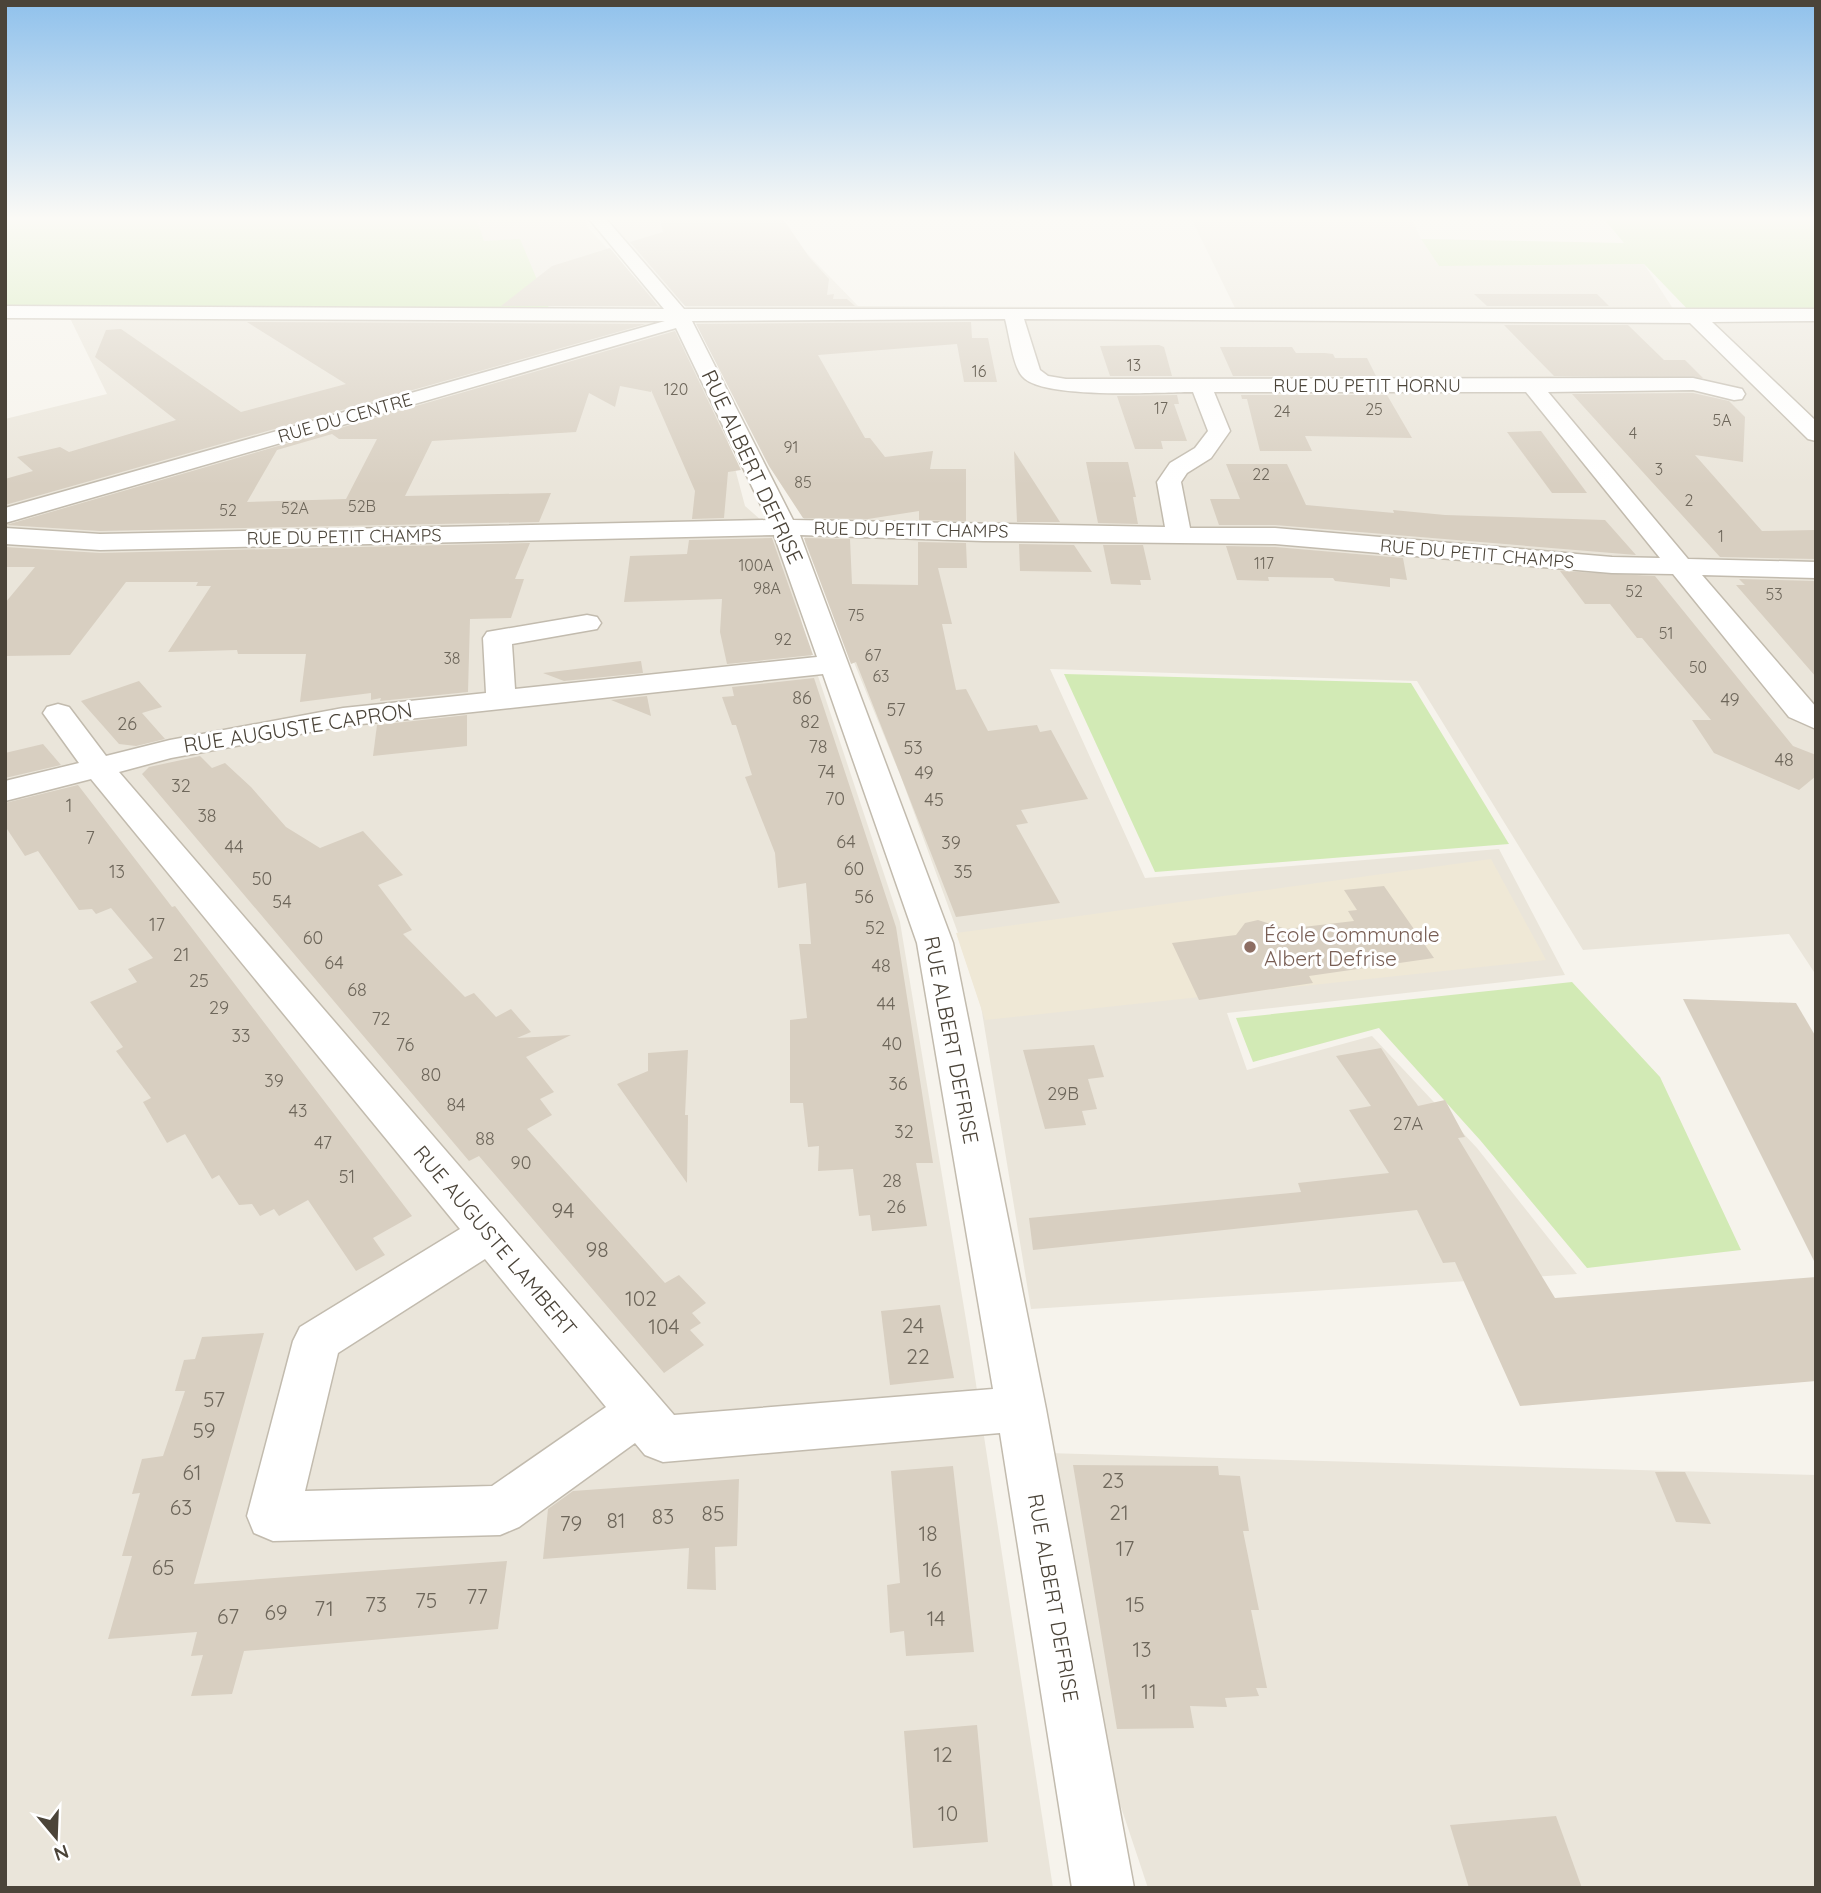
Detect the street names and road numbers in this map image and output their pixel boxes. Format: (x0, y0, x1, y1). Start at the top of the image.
street label: RUE ALBERT DEFRISE (697, 365, 809, 568)
street label: RUE DU PETIT HORNU (1273, 374, 1461, 397)
street label: RUE DU CENTRE (275, 387, 415, 448)
street label: RUE DU PETIT CHAMPS (813, 516, 1009, 543)
street label: RUE DU PETIT CHAMPS (246, 523, 442, 550)
street label: RUE DU PETIT CHAMPS (1379, 534, 1575, 573)
street label: RUE AUGUSTE CAPRON (181, 696, 414, 758)
street label: RUE ALBERT DEFRISE (919, 934, 985, 1146)
street label: RUE AUGUSTE LAMBERT (408, 1140, 583, 1341)
street label: RUE ALBERT DEFRISE (1023, 1492, 1085, 1704)

